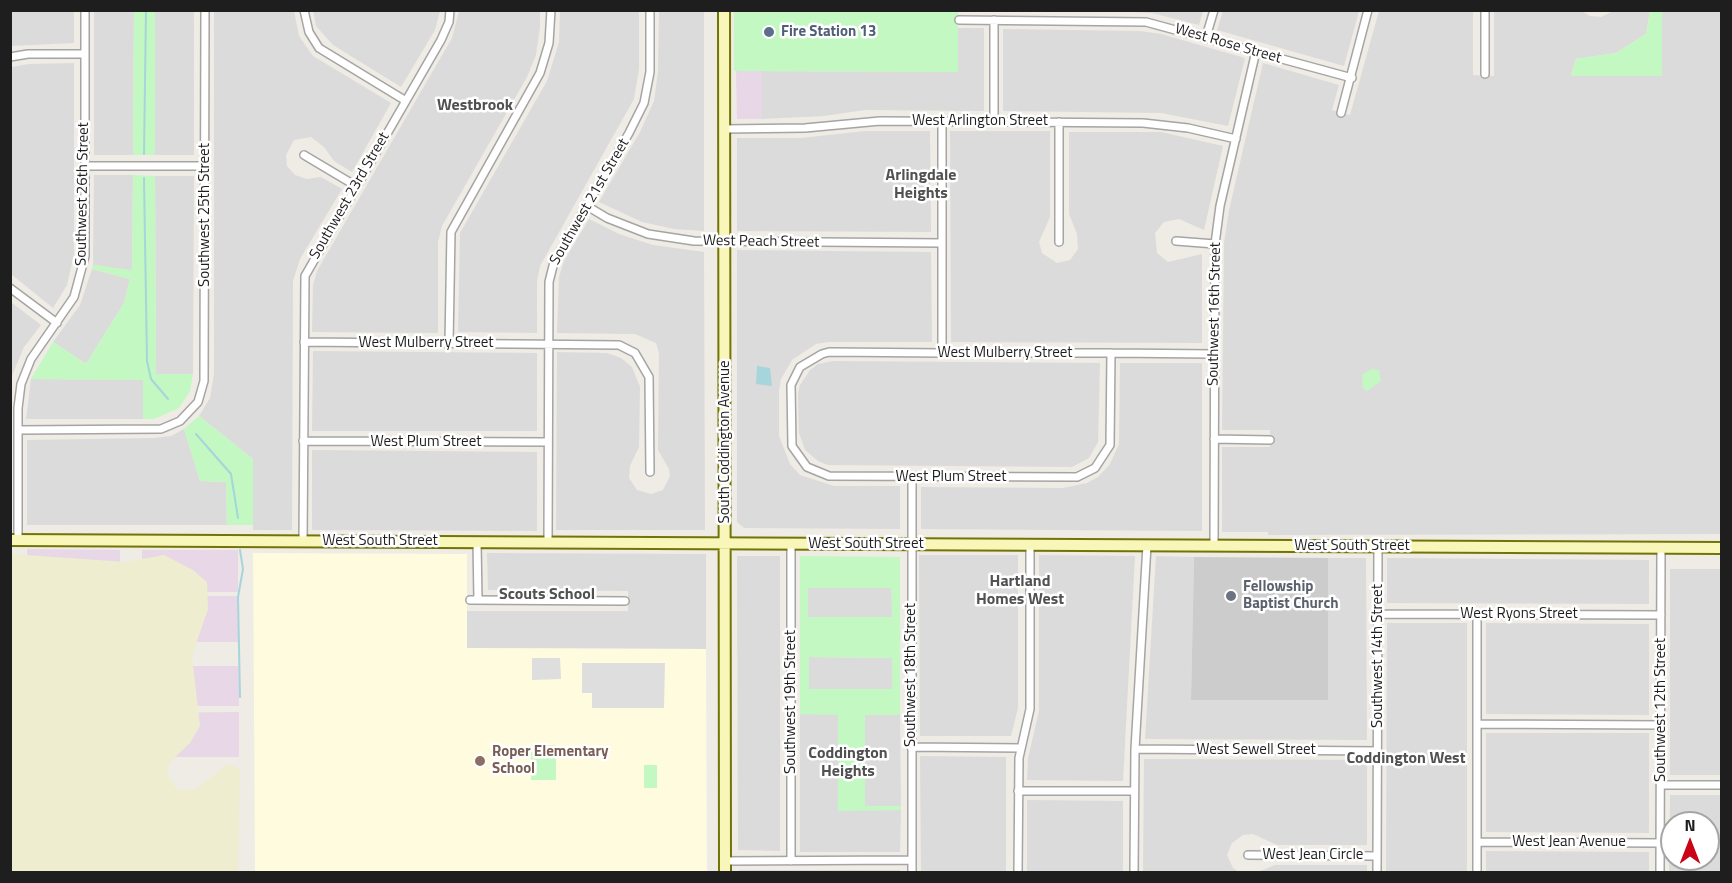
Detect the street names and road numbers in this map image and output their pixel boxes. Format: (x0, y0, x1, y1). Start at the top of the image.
street label: West Rose Street (1173, 20, 1283, 68)
street label: West Arlington Street (912, 112, 1048, 130)
street label: Southwest 26th Street (73, 122, 93, 266)
street label: Southwest 23rd Street (306, 129, 394, 263)
street label: Southwest 21st Street (547, 136, 633, 268)
street label: Southwest 25th Street (196, 143, 214, 287)
street label: West Peach Street (703, 232, 819, 252)
street label: Southwest 16th Street (1205, 242, 1225, 386)
street label: West Mulberry Street (358, 334, 494, 352)
street label: West Mulberry Street (937, 344, 1073, 362)
street label: South Coddington Avenue (716, 361, 734, 523)
street label: West Plum Street (371, 433, 481, 451)
street label: West Plum Street (896, 468, 1006, 486)
street label: West South Street (322, 532, 438, 550)
street label: West South Street (808, 535, 924, 553)
street label: West South Street (1294, 537, 1410, 555)
street label: Southwest 14th Street (1369, 584, 1387, 728)
street label: Southwest 18th Street (902, 603, 920, 747)
street label: West Ryons Street (1460, 605, 1578, 623)
street label: Southwest 19th Street (782, 630, 800, 774)
street label: Southwest 12th Street (1652, 638, 1670, 782)
street label: West Sewell Street (1196, 741, 1316, 759)
street label: West Jean Avenue (1512, 833, 1626, 851)
street label: West Jean Circle (1263, 846, 1363, 864)

